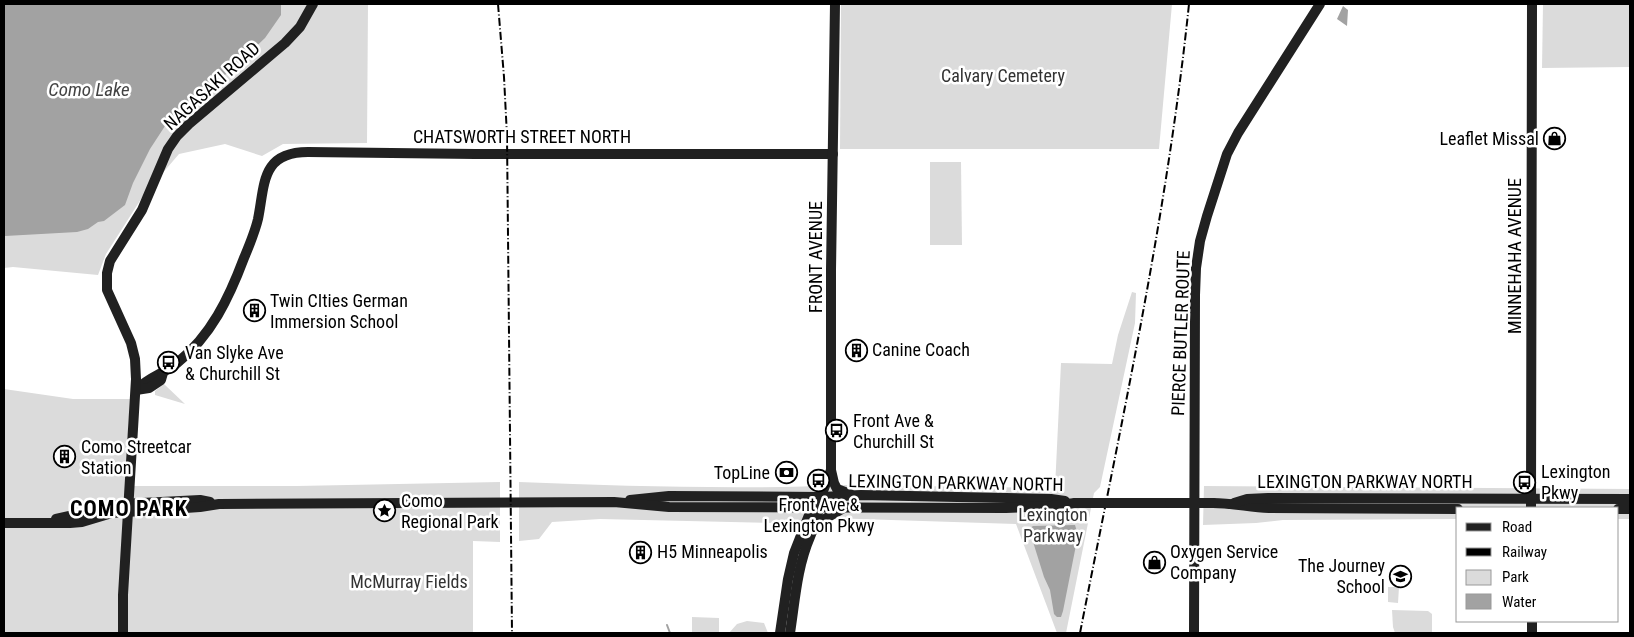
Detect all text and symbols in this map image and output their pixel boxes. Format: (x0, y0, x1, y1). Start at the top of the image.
street label: NAGASAKI ROAD (159, 37, 264, 134)
park label: Calvary Cemetery (941, 65, 1065, 86)
water label: Como Lake (48, 78, 130, 101)
street label: CHATSWORTH STREET NORTH (413, 126, 631, 147)
shop icon: Leaflet Missal (1543, 127, 1567, 151)
place label: Leaflet Missal (1440, 128, 1539, 149)
street label: MINNEHAHA AVENUE (1504, 178, 1525, 334)
street label: FRONT AVENUE (805, 201, 826, 313)
street label: PIERCE BUTLER ROUTE (1167, 250, 1194, 416)
place label: Twin CIties German Immersion School (270, 290, 408, 332)
building icon: Twin CIties German Immersion School (242, 299, 266, 323)
building icon: Canine Coach (844, 338, 868, 362)
place label: Canine Coach (872, 339, 970, 360)
place label: Van Slyke Ave & Churchill St (185, 342, 284, 384)
bus stop icon: Van Slyke Ave & Churchill St (157, 351, 181, 375)
place label: Front Ave & Churchill St (853, 410, 934, 452)
bus stop icon: Front Ave & Churchill St (825, 419, 849, 443)
place label: Como Streetcar Station (81, 436, 192, 478)
building icon: Como Streetcar Station (53, 445, 77, 469)
bank icon: TopLine (774, 461, 798, 485)
place label: Lexington Pkwy (1541, 461, 1611, 503)
place label: TopLine (714, 462, 770, 483)
bus stop icon: Front Ave & Lexington Pkwy (807, 468, 831, 492)
street label: LEXINGTON PARKWAY NORTH (848, 470, 1064, 495)
bus stop icon: Lexington Pkwy (1513, 470, 1537, 494)
street label: LEXINGTON PARKWAY NORTH (1257, 471, 1473, 492)
place label: Como Regional Park (401, 490, 499, 532)
place label: Front Ave & Lexington Pkwy (764, 494, 875, 536)
district label: COMO PARK (70, 496, 188, 521)
place icon: Como Regional Park (373, 499, 397, 523)
park label: Lexington Parkway (1018, 504, 1088, 546)
legend (1456, 507, 1619, 622)
text: Road (1502, 518, 1532, 536)
building icon: H5 Minneapolis (629, 540, 653, 564)
place label: H5 Minneapolis (657, 541, 768, 562)
place label: Oxygen Service Company (1170, 541, 1278, 583)
text: Railway (1502, 543, 1547, 561)
shop icon: Oxygen Service Company (1142, 550, 1166, 574)
place label: The Journey School (1298, 555, 1386, 597)
school or university icon: The Journey School (1389, 564, 1413, 588)
text: Park (1502, 568, 1529, 586)
park label: McMurray Fields (350, 571, 468, 592)
text: Water (1502, 593, 1537, 611)

